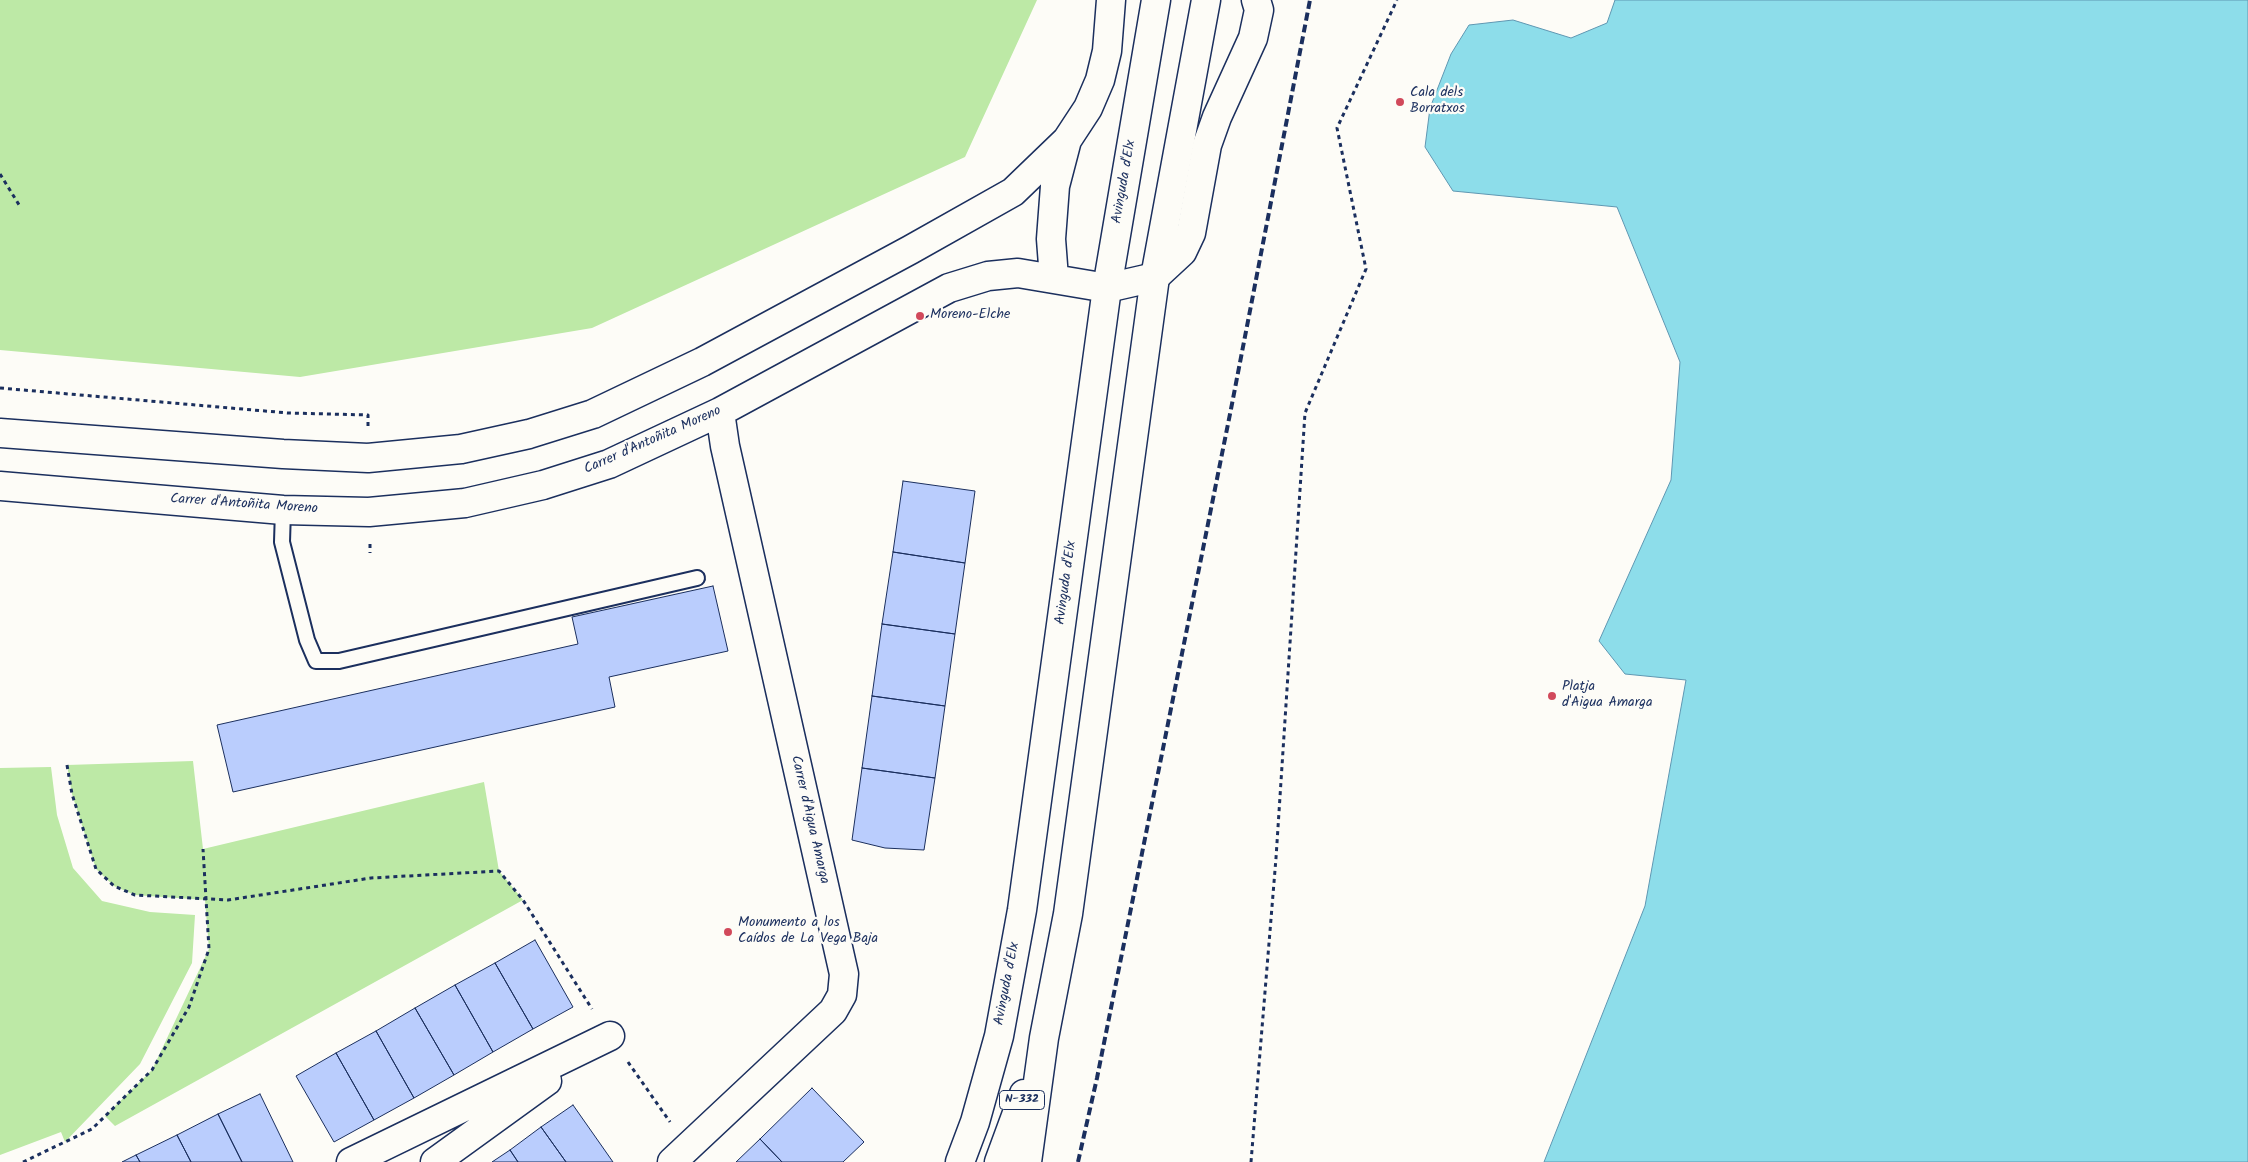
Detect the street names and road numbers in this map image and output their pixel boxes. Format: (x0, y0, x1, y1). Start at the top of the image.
street label: Avinguda d'Elx (1109, 139, 1141, 225)
street label: Carrer d'Antoñita Moreno (582, 403, 724, 479)
street label: Carrer d'Antoñita Moreno (170, 491, 318, 519)
street label: Avinguda d'Elx (1053, 540, 1081, 626)
street label: Carrer d'Aigua Amarga (786, 754, 832, 886)
street label: Avinguda d'Elx (992, 941, 1024, 1027)
road number: N-332 (1000, 1090, 1044, 1110)

